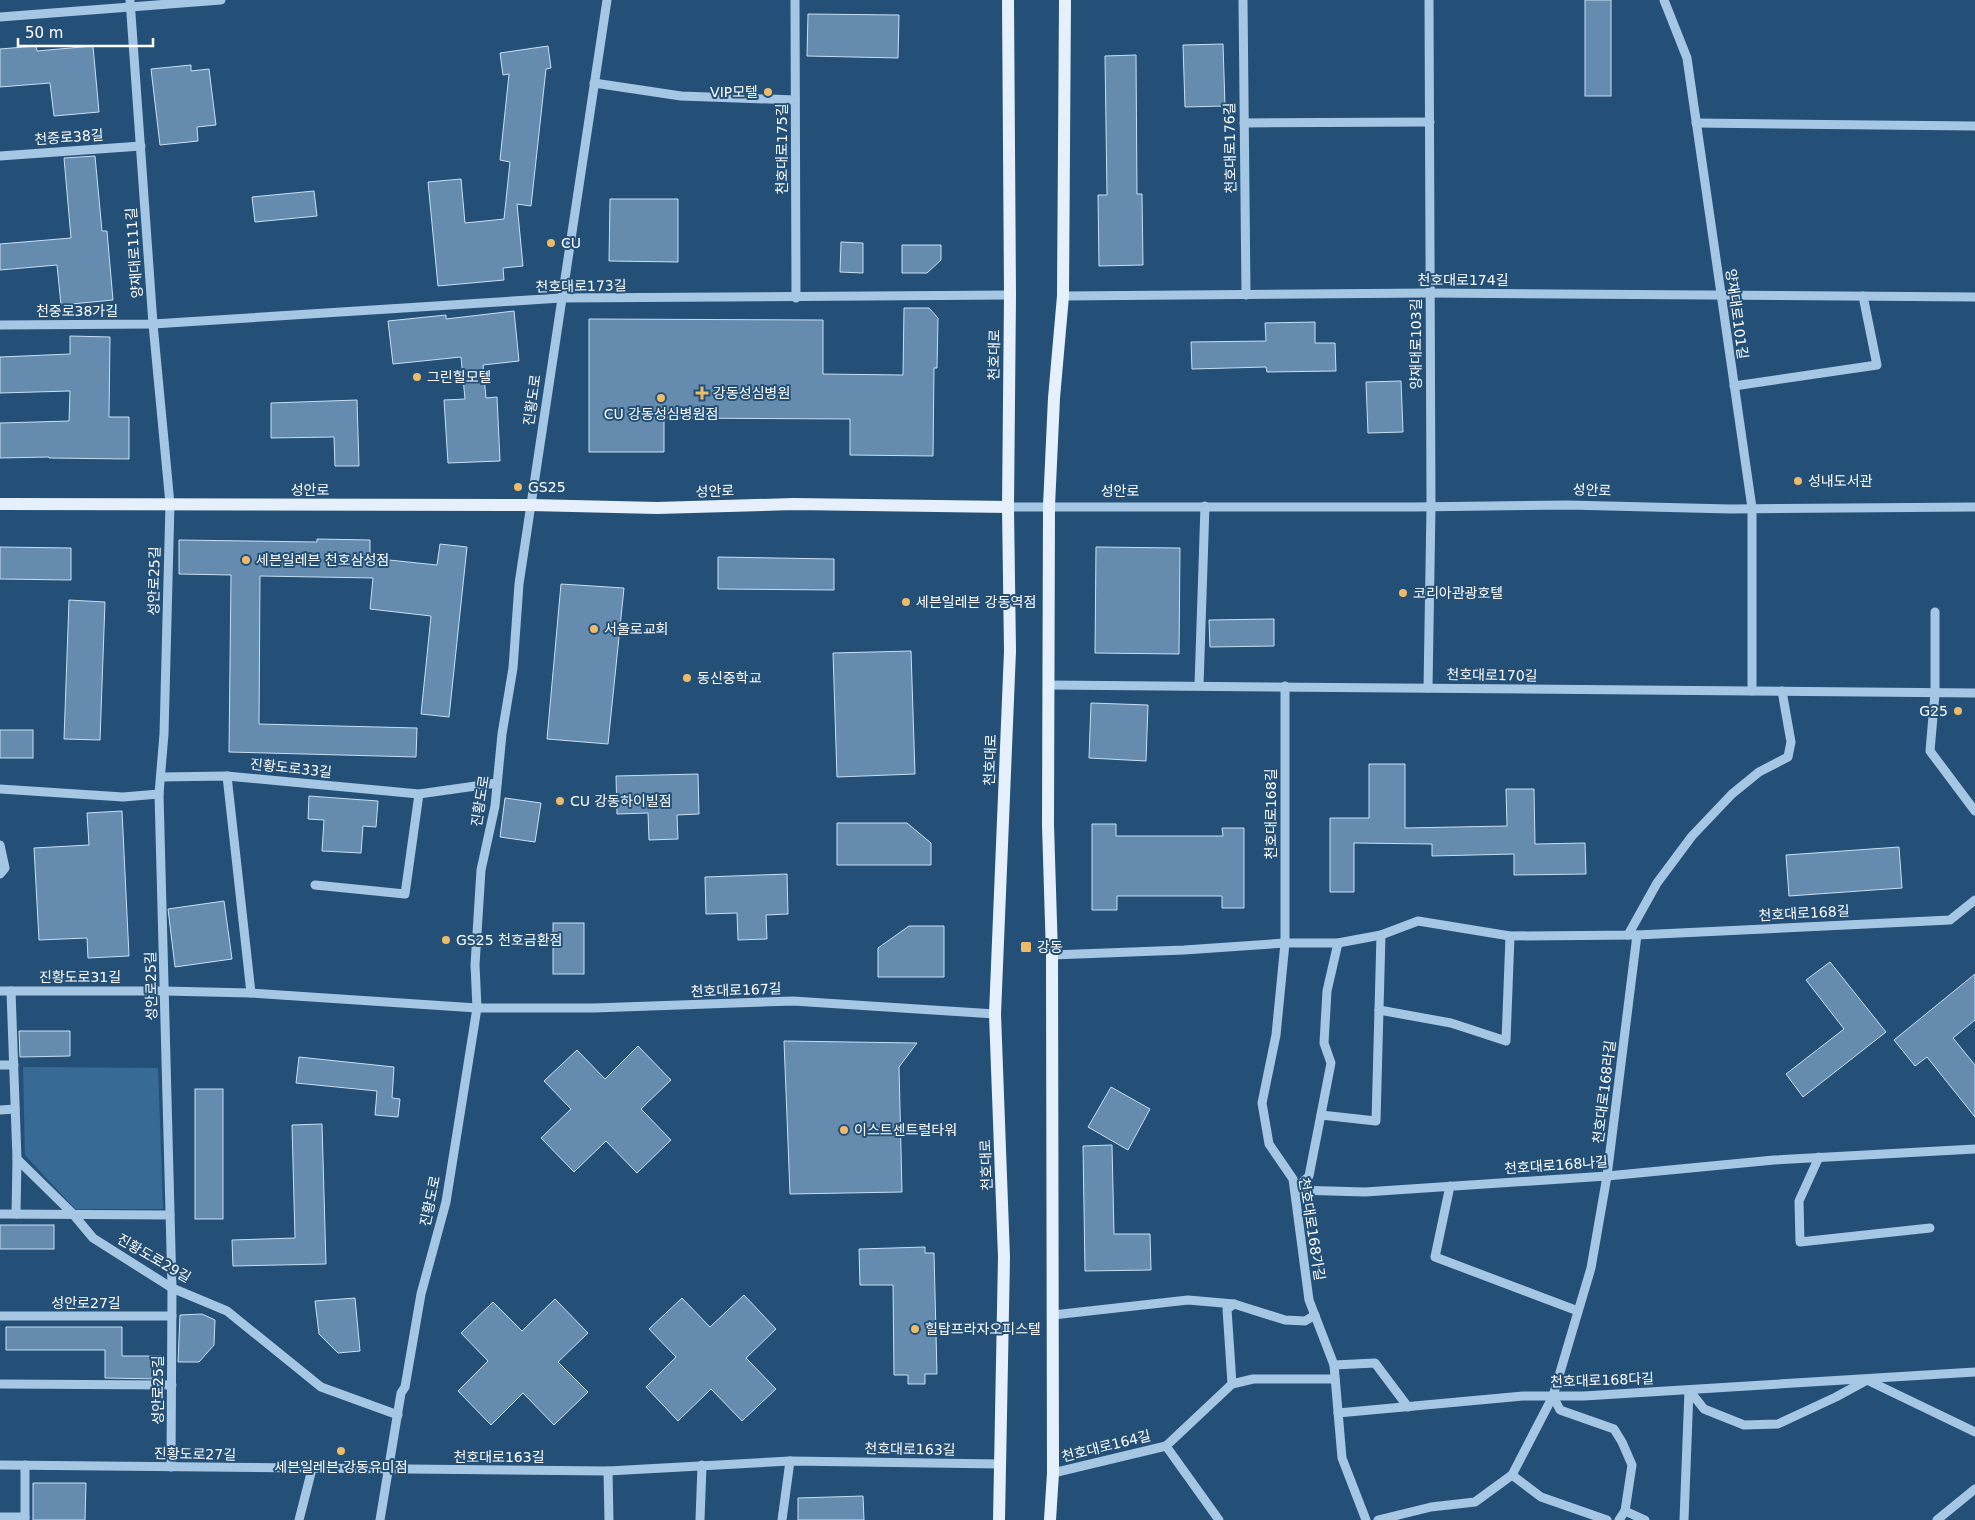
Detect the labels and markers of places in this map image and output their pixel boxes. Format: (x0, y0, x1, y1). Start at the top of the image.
place label: VIP모텔 (710, 84, 758, 100)
marker: VIP모텔 (762, 86, 774, 98)
place label: CU (561, 235, 581, 251)
marker: CU (545, 237, 557, 249)
place label: 그린힐모텔 (427, 369, 491, 385)
marker: 그린힐모텔 (411, 371, 423, 383)
place label: 강동성심병원 (713, 385, 790, 401)
marker: 강동성심병원 (695, 386, 709, 400)
marker: CU 강동성심병원점 (655, 392, 667, 404)
place label: CU 강동성심병원점 (604, 406, 718, 422)
place label: 성내도서관 (1808, 473, 1873, 489)
marker: 성내도서관 (1792, 475, 1804, 487)
place label: GS25 (528, 479, 566, 495)
marker: GS25 (512, 481, 524, 493)
place label: 세븐일레븐 천호삼성점 (256, 552, 389, 568)
marker: 세븐일레븐 천호삼성점 (240, 554, 252, 566)
place label: 코리아관광호텔 (1413, 585, 1503, 601)
marker: 코리아관광호텔 (1397, 587, 1409, 599)
place label: 세븐일레븐 강동역점 (916, 594, 1036, 610)
marker: 세븐일레븐 강동역점 (900, 596, 912, 608)
place label: 서울로교회 (604, 621, 668, 637)
marker: 서울로교회 (588, 623, 600, 635)
place label: 동신중학교 (697, 670, 762, 686)
marker: 동신중학교 (681, 672, 693, 684)
place label: G25 (1919, 703, 1948, 719)
marker: G25 (1952, 705, 1964, 717)
place label: CU 강동하이빌점 (570, 793, 672, 809)
marker: CU 강동하이빌점 (554, 795, 566, 807)
place label: GS25 천호금환점 (456, 932, 562, 948)
marker: GS25 천호금환점 (440, 934, 452, 946)
place label: 강동 (1037, 939, 1063, 955)
marker: 강동 (1019, 940, 1033, 954)
place label: 이스트센트럴타워 (854, 1122, 957, 1138)
marker: 이스트센트럴타워 (838, 1124, 850, 1136)
place label: 힐탑프라자오피스텔 (925, 1321, 1041, 1337)
marker: 힐탑프라자오피스텔 (909, 1323, 921, 1335)
marker: 세븐일레븐 강동유미점 (335, 1445, 347, 1457)
place label: 세븐일레븐 강동유미점 (274, 1459, 408, 1475)

